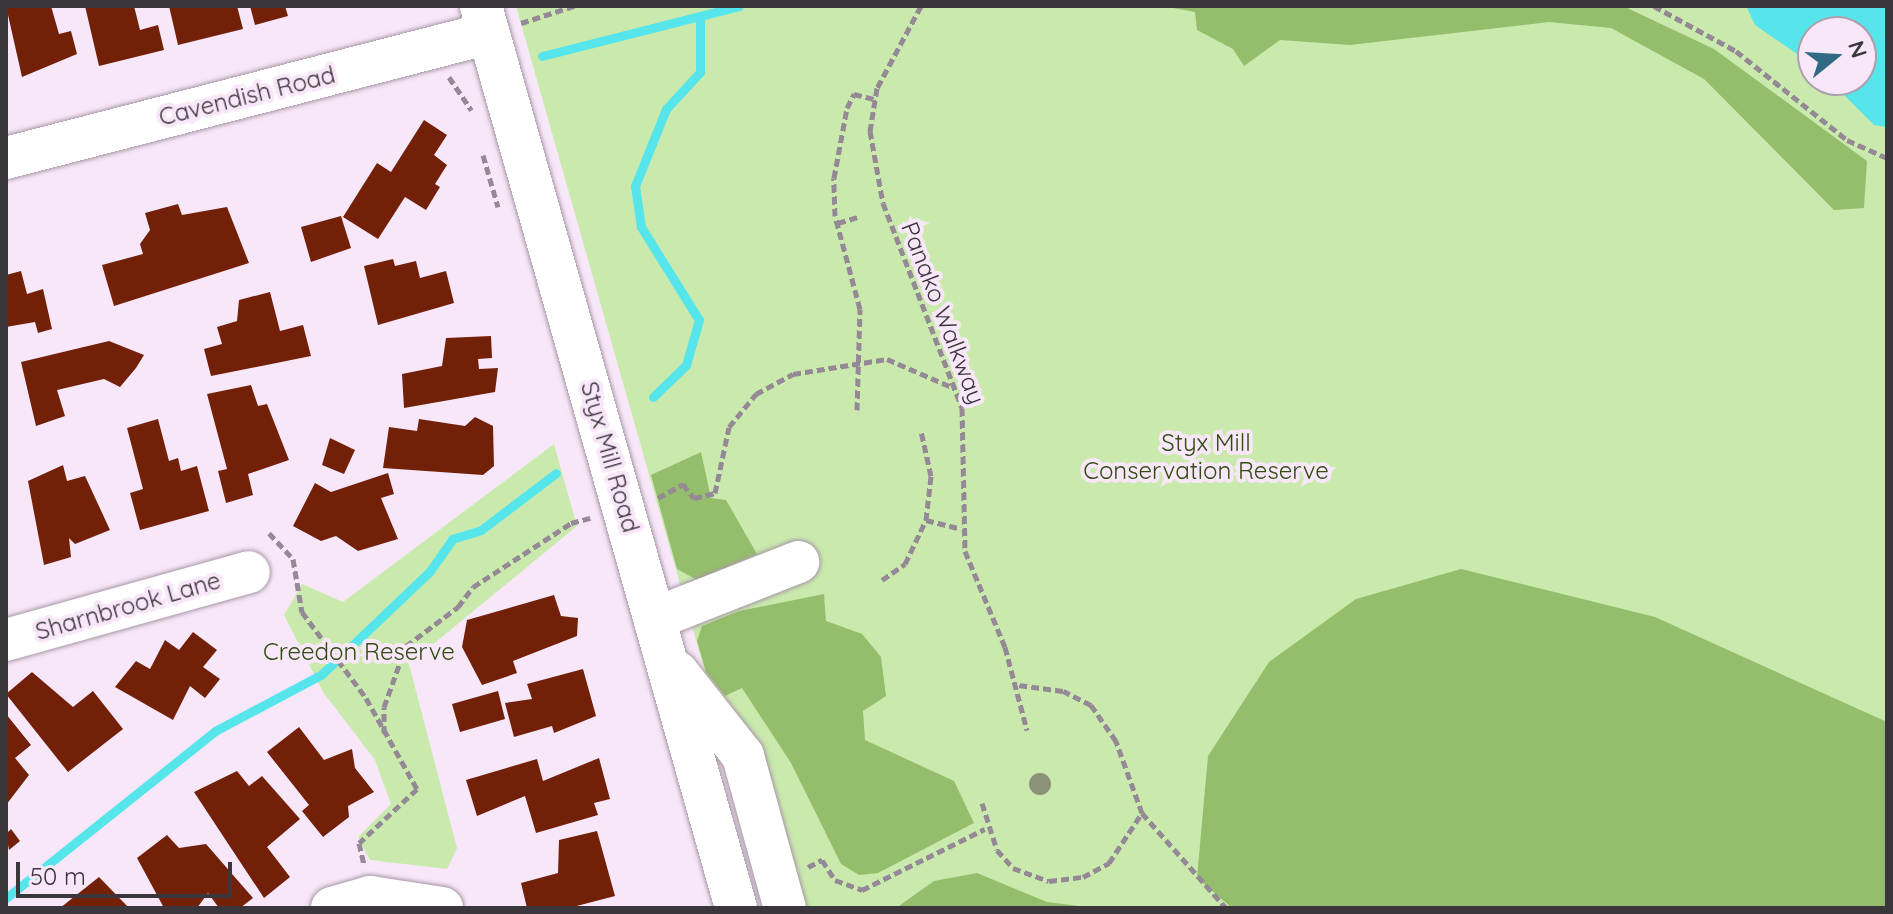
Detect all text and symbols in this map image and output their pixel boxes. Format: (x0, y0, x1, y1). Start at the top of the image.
north arrow (1797, 16, 1877, 96)
text: N (1842, 37, 1874, 61)
street label: Cavendish Road (156, 60, 338, 132)
street label: Panako Walkway (895, 218, 991, 408)
street label: Styx Mill Road (575, 378, 645, 536)
park label: Styx Mill Conservation Reserve (1083, 429, 1329, 485)
street label: Sharnbrook Lane (32, 566, 224, 646)
park label: Creedon Reserve (263, 638, 455, 666)
scale bar (20, 846, 236, 896)
text: 50 m (30, 861, 86, 891)

